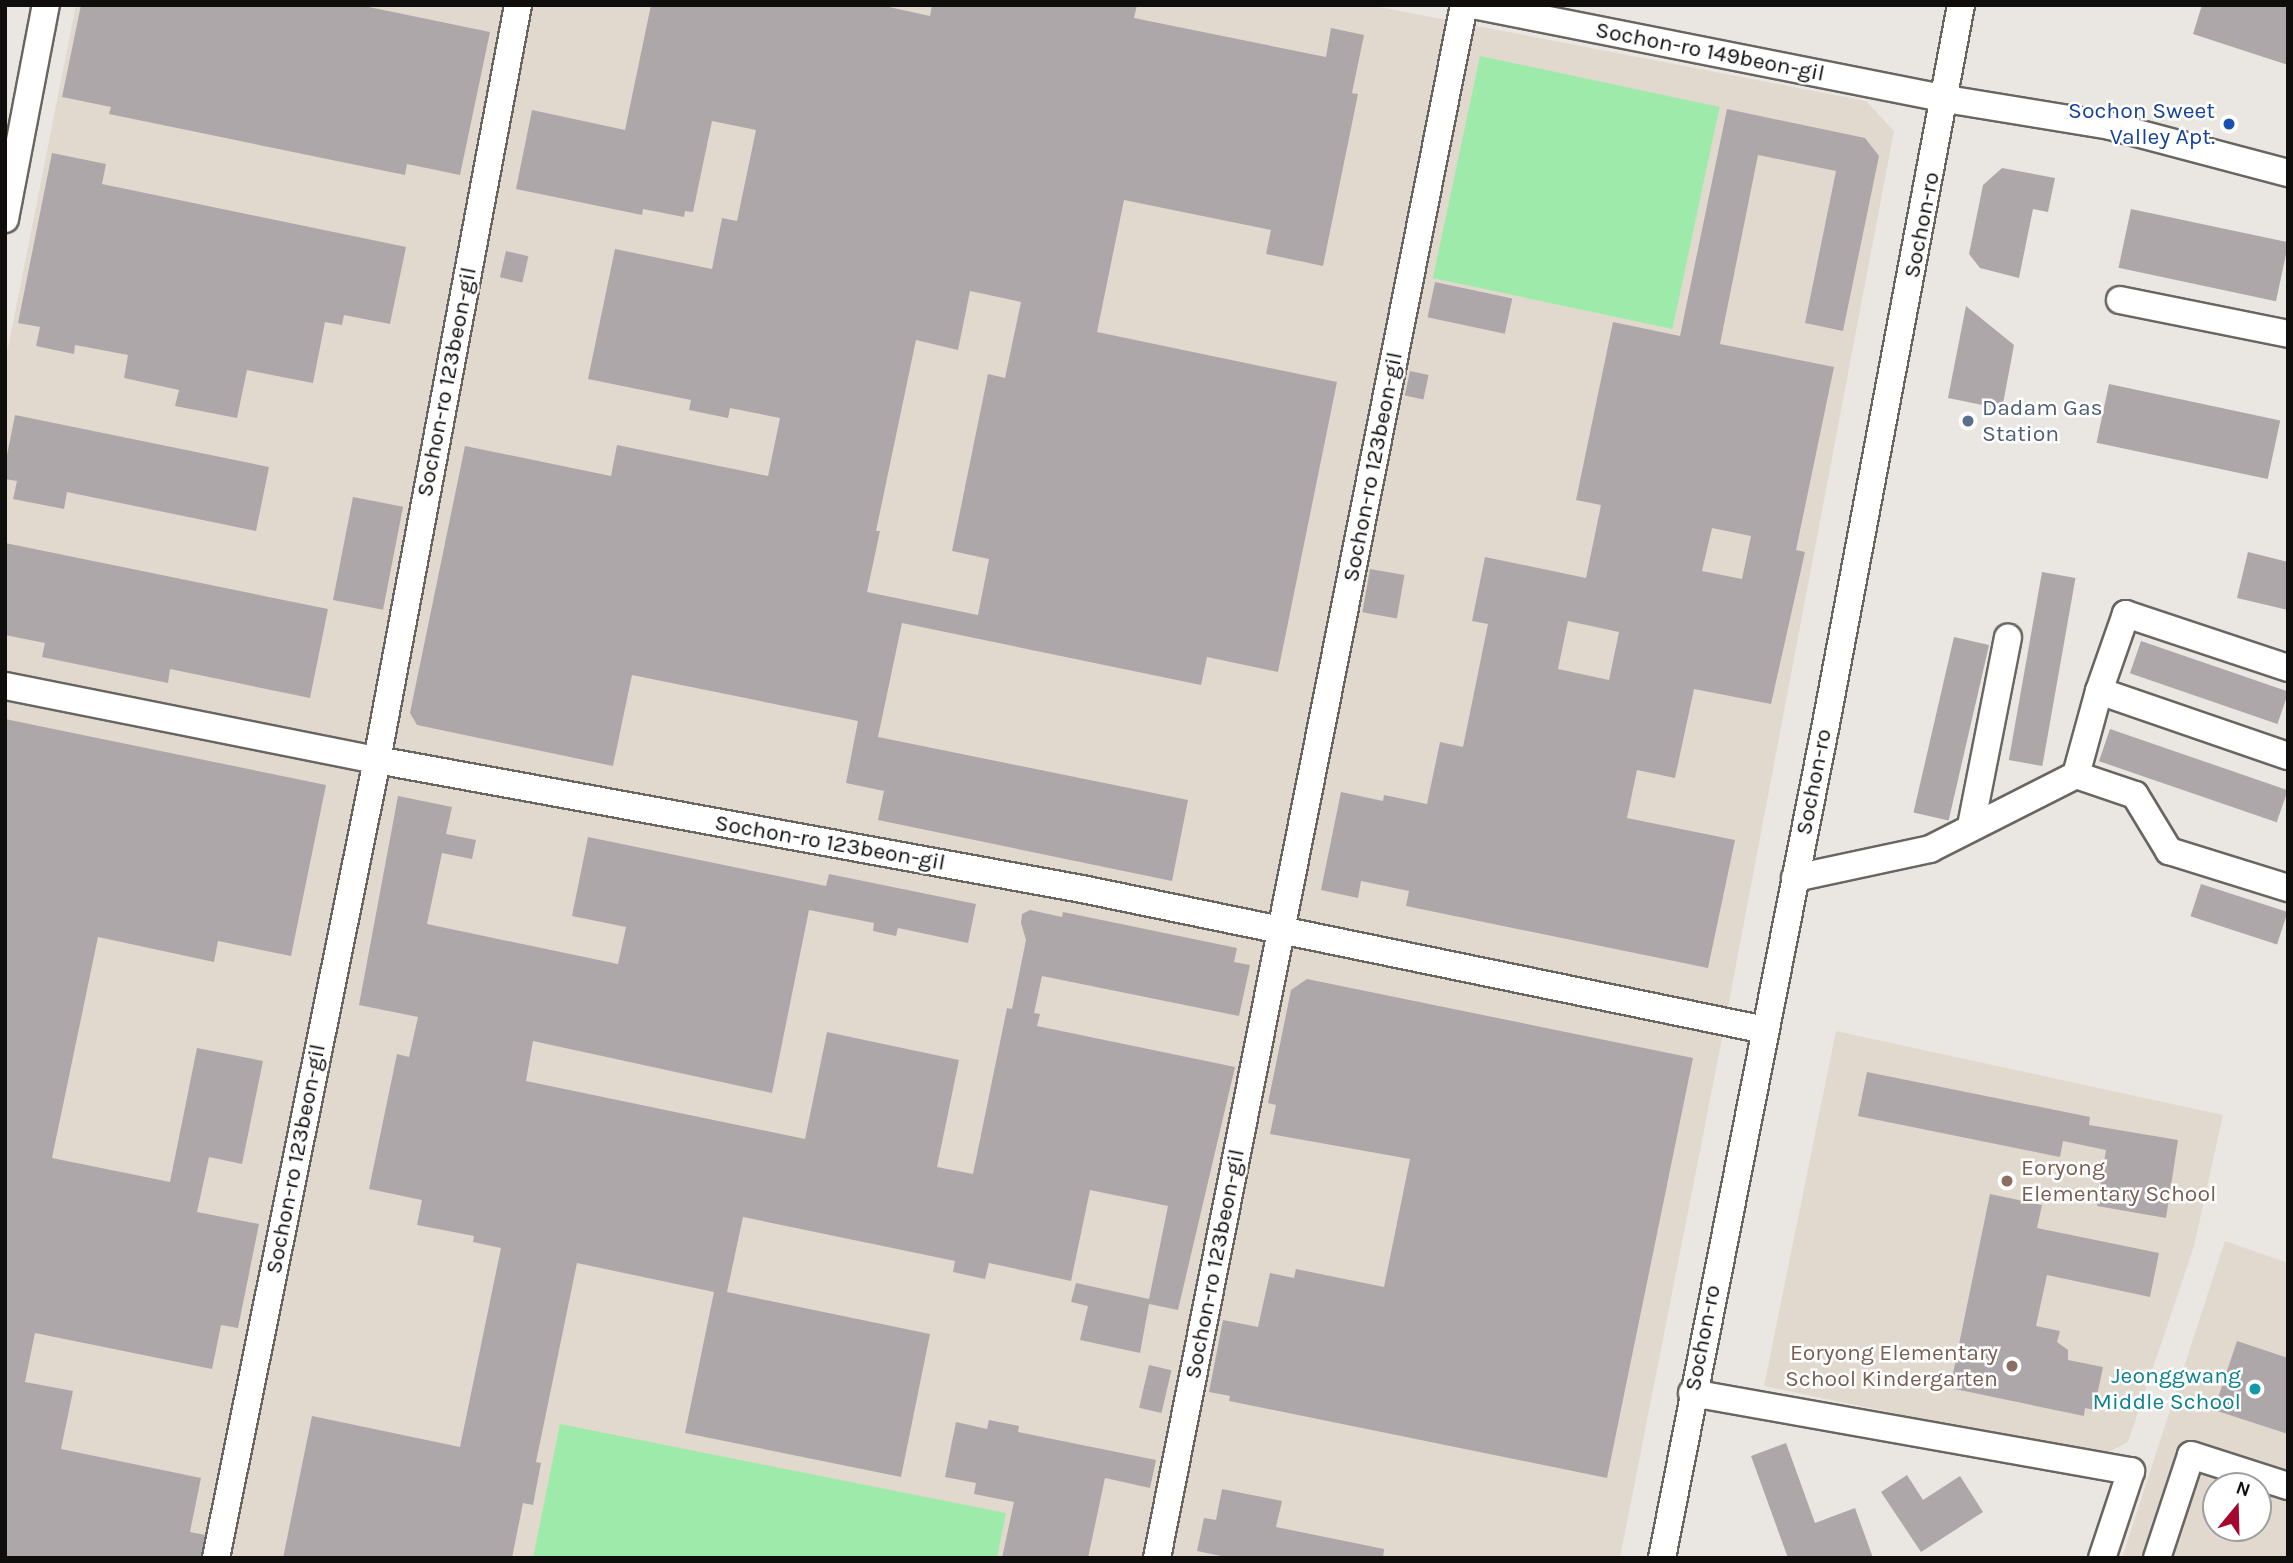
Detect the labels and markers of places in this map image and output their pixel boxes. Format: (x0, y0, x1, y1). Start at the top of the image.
place label: Sochon Sweet Valley Apt. (2068, 97, 2215, 151)
marker: Sochon Sweet Valley Apt. (2221, 116, 2237, 132)
place label: Dadam Gas Station (1982, 394, 2103, 448)
marker: Dadam Gas Station (1960, 413, 1976, 429)
place label: Eoryong Elementary School (2021, 1154, 2216, 1208)
marker: Eoryong Elementary School (1999, 1173, 2015, 1189)
place label: Eoryong Elementary School Kindergarten (1785, 1339, 1998, 1393)
marker: Eoryong Elementary School Kindergarten (2004, 1358, 2020, 1374)
place label: Jeonggwang Middle School (2092, 1362, 2241, 1416)
marker: Jeonggwang Middle School (2247, 1381, 2263, 1397)

